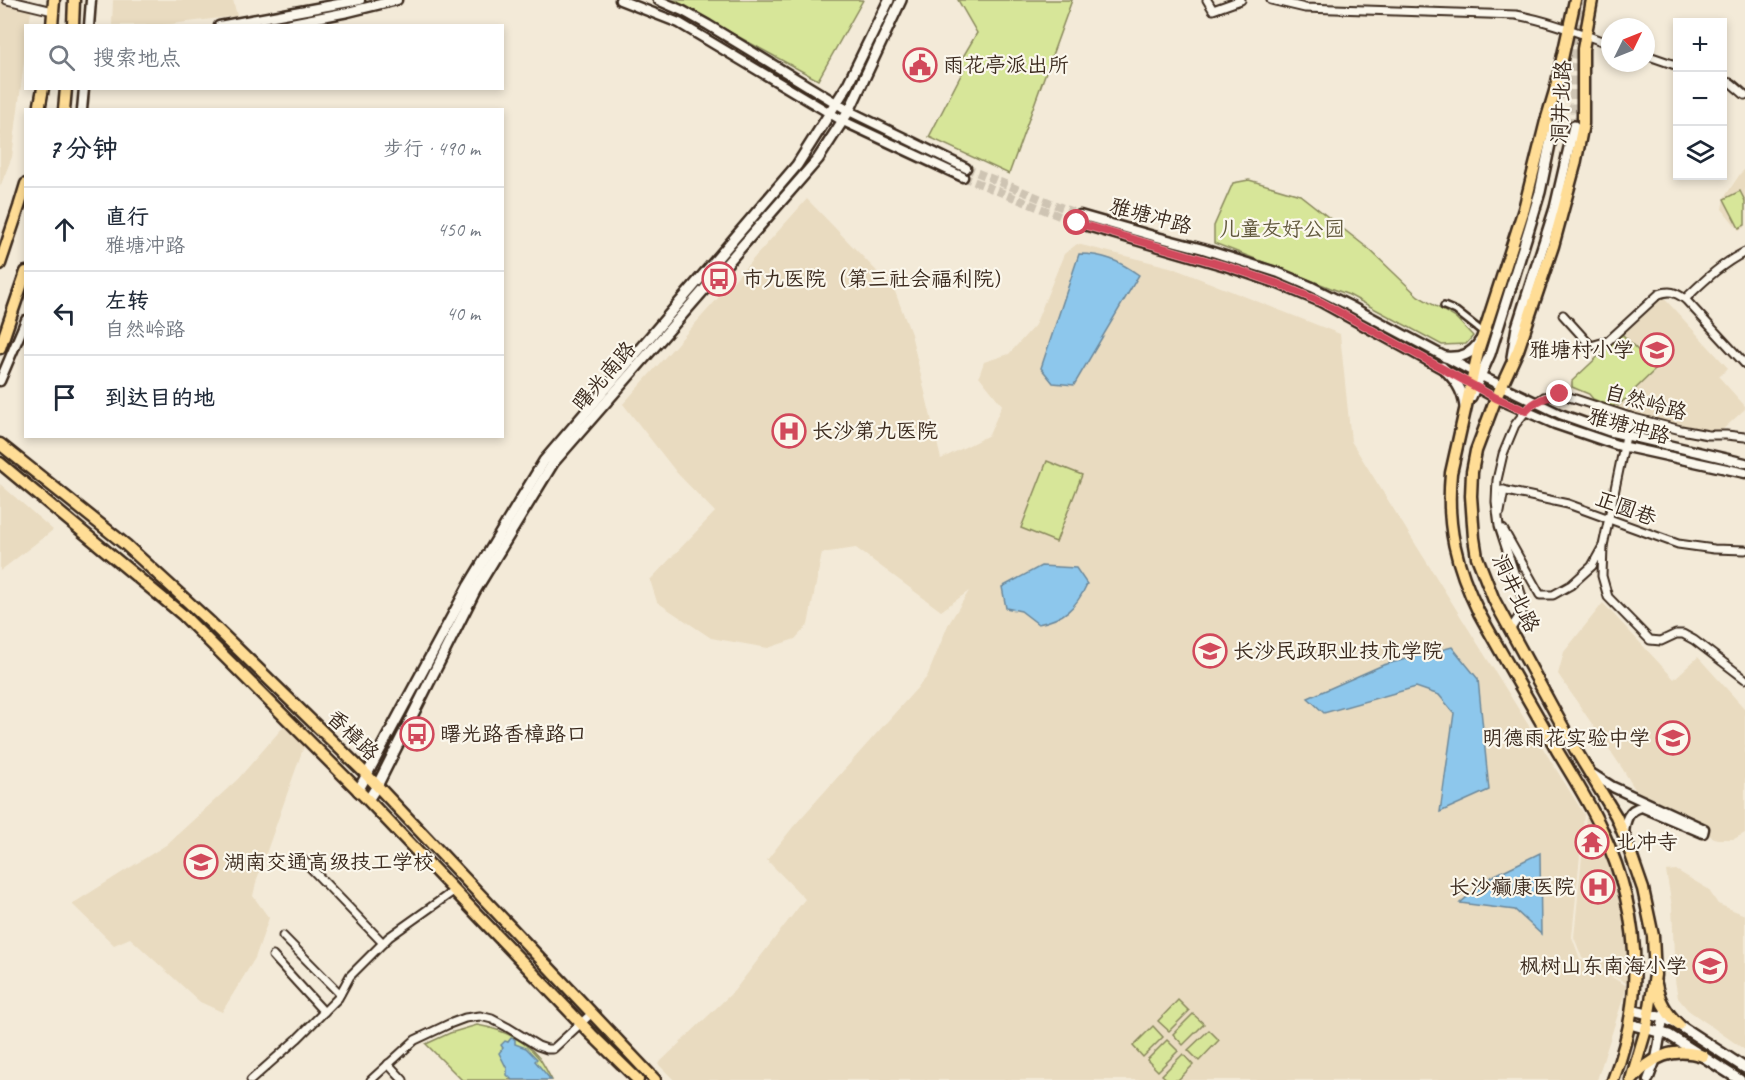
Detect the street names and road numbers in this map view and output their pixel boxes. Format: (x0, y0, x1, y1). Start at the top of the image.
street label: 洞井北路 (1546, 59, 1576, 145)
street label: 雅塘冲路 (1107, 193, 1195, 239)
street label: 曙光南路 (567, 336, 641, 416)
street label: 自然岭路 (1602, 379, 1690, 425)
street label: 雅塘冲路 (1585, 403, 1673, 449)
street label: 正圆巷 (1592, 485, 1660, 531)
street label: 洞井北路 (1486, 549, 1546, 637)
street label: 香樟路 (321, 704, 385, 766)

